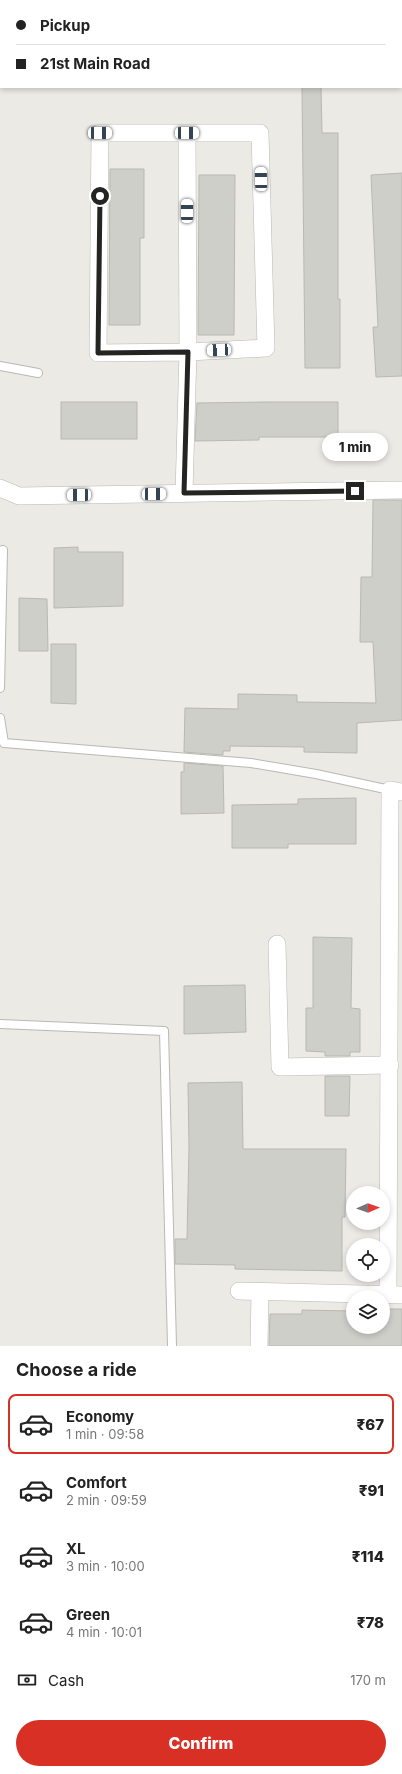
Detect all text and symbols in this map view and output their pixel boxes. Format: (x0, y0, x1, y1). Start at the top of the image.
text: Pickup (40, 16, 90, 35)
text: 21st Main Road (40, 54, 150, 73)
car (88, 127, 112, 139)
car (175, 127, 199, 139)
car (255, 167, 267, 191)
route start (91, 187, 109, 205)
car (181, 199, 193, 223)
car (207, 343, 231, 357)
callout: 1 min (322, 433, 388, 461)
text: 1 min (339, 439, 371, 455)
route end (346, 482, 364, 500)
car (142, 488, 166, 500)
car (67, 489, 91, 501)
north arrow (346, 1186, 390, 1230)
map controls (346, 1186, 390, 1334)
button: locate (346, 1238, 390, 1282)
button: layers (346, 1290, 390, 1334)
text: Choose a ride (16, 1359, 137, 1380)
icon: car (18, 1406, 54, 1442)
text: Economy (66, 1407, 134, 1426)
text: ₹67 (357, 1415, 384, 1434)
text: 1 min · 09:58 (66, 1426, 144, 1442)
icon: car (18, 1472, 54, 1508)
text: Comfort (66, 1473, 127, 1492)
text: ₹91 (359, 1481, 384, 1500)
text: 2 min · 09:59 (66, 1492, 147, 1508)
icon: car (18, 1538, 54, 1574)
text: XL (66, 1539, 86, 1558)
text: ₹114 (352, 1547, 384, 1566)
text: 3 min · 10:00 (66, 1558, 145, 1574)
icon: car (18, 1604, 54, 1640)
text: Green (66, 1605, 110, 1624)
text: ₹78 (357, 1613, 384, 1632)
text: 4 min · 10:01 (66, 1624, 142, 1640)
icon: cash (16, 1669, 38, 1691)
text: Cash (48, 1671, 84, 1690)
text: 170 m (350, 1672, 386, 1688)
button: Confirm (16, 1720, 386, 1766)

